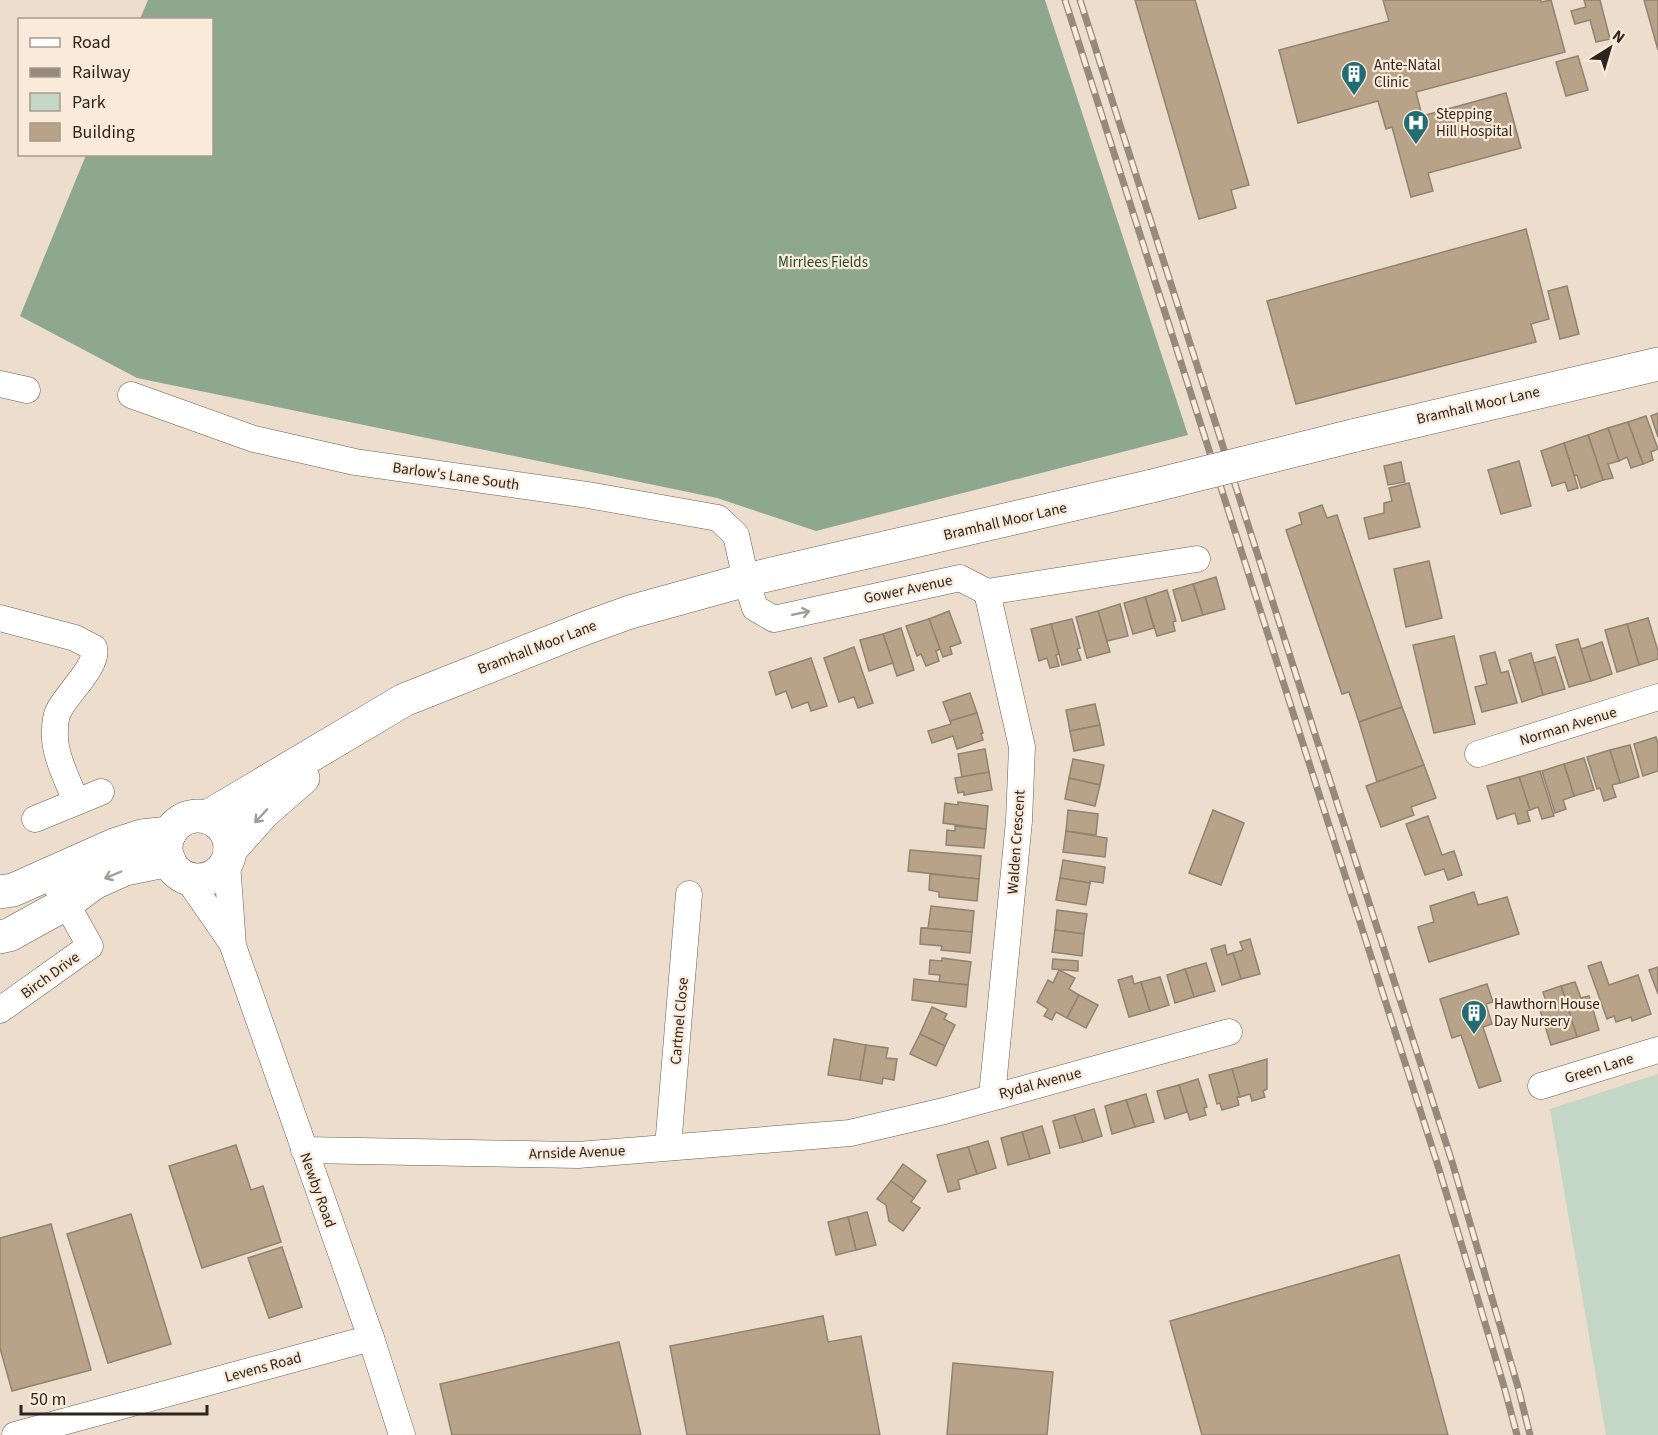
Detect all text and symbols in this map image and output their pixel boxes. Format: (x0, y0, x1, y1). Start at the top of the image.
legend (18, 18, 213, 156)
north arrow (1580, 18, 1640, 78)
text: N (1608, 25, 1629, 49)
text: Road (72, 30, 111, 55)
place label: Ante-Natal Clinic (1374, 55, 1441, 93)
building icon: Ante-Natal Clinic (1339, 59, 1369, 97)
text: Railway (72, 60, 131, 85)
text: Park (72, 90, 106, 115)
place label: Stepping Hill Hospital (1436, 104, 1513, 142)
hospital icon: Stepping Hill Hospital (1401, 108, 1431, 146)
text: Building (72, 120, 135, 145)
park label: Mirrlees Fields (778, 252, 868, 273)
street label: Bramhall Moor Lane (1414, 381, 1542, 430)
street label: Barlow's Lane South (391, 457, 521, 496)
street label: Bramhall Moor Lane (941, 497, 1069, 546)
street label: Gower Avenue (862, 570, 954, 609)
one-way arrow (791, 607, 810, 618)
street label: Bramhall Moor Lane (475, 615, 600, 680)
street label: Norman Avenue (1517, 702, 1619, 751)
street label: Walden Crescent (1002, 789, 1031, 895)
one-way arrow (254, 808, 268, 823)
one-way arrow (104, 870, 122, 881)
street label: Birch Drive (17, 947, 84, 1004)
street label: Cartmel Close (665, 977, 694, 1065)
place label: Hawthorn House Day Nursery (1494, 994, 1600, 1032)
building icon: Hawthorn House Day Nursery (1459, 998, 1489, 1036)
street label: Green Lane (1562, 1048, 1636, 1089)
street label: Rydal Avenue (997, 1062, 1084, 1105)
street label: Arnside Avenue (528, 1140, 626, 1165)
street label: Newby Road (294, 1150, 341, 1231)
street label: Levens Road (222, 1347, 304, 1388)
scale bar (21, 1378, 207, 1416)
text: 50 m (30, 1387, 66, 1412)

